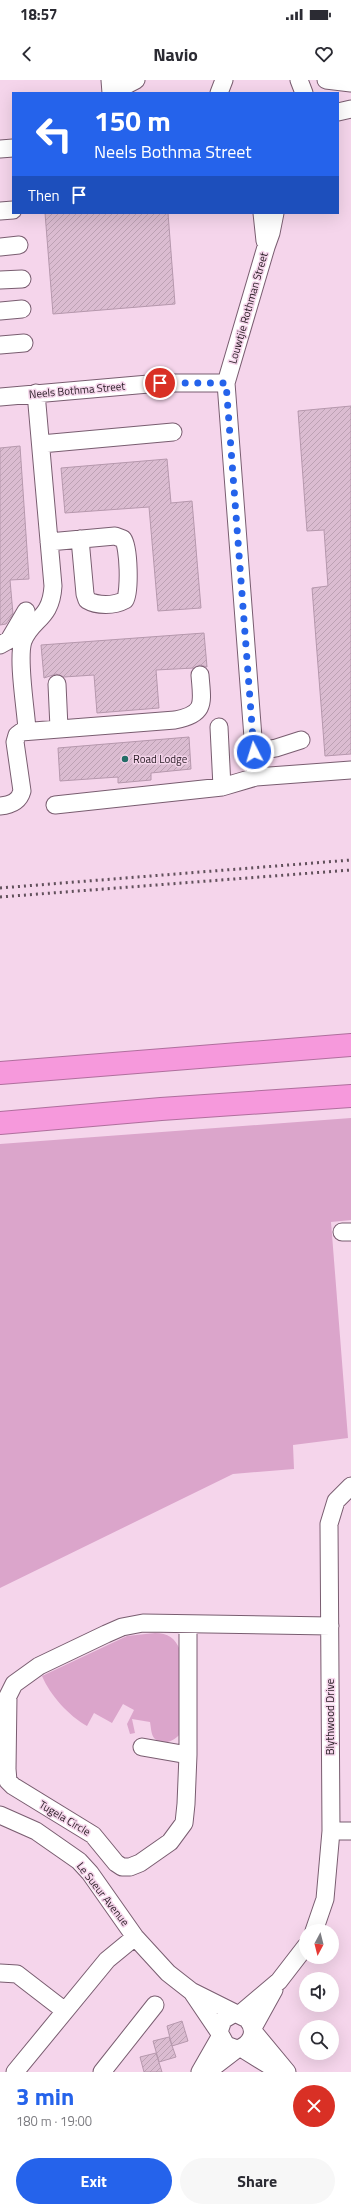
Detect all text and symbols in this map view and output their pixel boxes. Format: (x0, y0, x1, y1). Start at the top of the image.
text: 18:57 (20, 3, 57, 26)
text: Navio (153, 41, 198, 68)
icon: back (16, 43, 38, 65)
icon: heart (313, 43, 335, 65)
text: 150 m (94, 99, 171, 142)
icon: left (28, 108, 80, 160)
text: Neels Bothma Street (94, 138, 252, 165)
text: Then (28, 184, 60, 207)
icon: arrive (68, 184, 90, 206)
street label: Louwtjie Rothman Street (224, 250, 272, 366)
pin (143, 366, 177, 400)
icon: arrive (149, 372, 171, 394)
street label: Neels Bothma Street (28, 378, 126, 402)
position arrow (233, 731, 275, 773)
place label: Road Lodge (133, 751, 188, 767)
marker: Road Lodge (120, 754, 130, 764)
street label: Blythwood Drive (322, 1678, 338, 1755)
street label: Tugela Circle (36, 1796, 94, 1840)
street label: Le Sueur Avenue (73, 1859, 133, 1930)
north arrow (299, 1924, 339, 1964)
map controls (299, 1924, 339, 2060)
button: sound (299, 1972, 339, 2012)
button: search (299, 2020, 339, 2060)
text: 3 min (16, 2078, 74, 2114)
button: close (293, 2085, 335, 2127)
text: 180 m · 19:00 (16, 2111, 92, 2131)
button: Exit (16, 2158, 172, 2204)
button: Share (180, 2158, 335, 2204)

